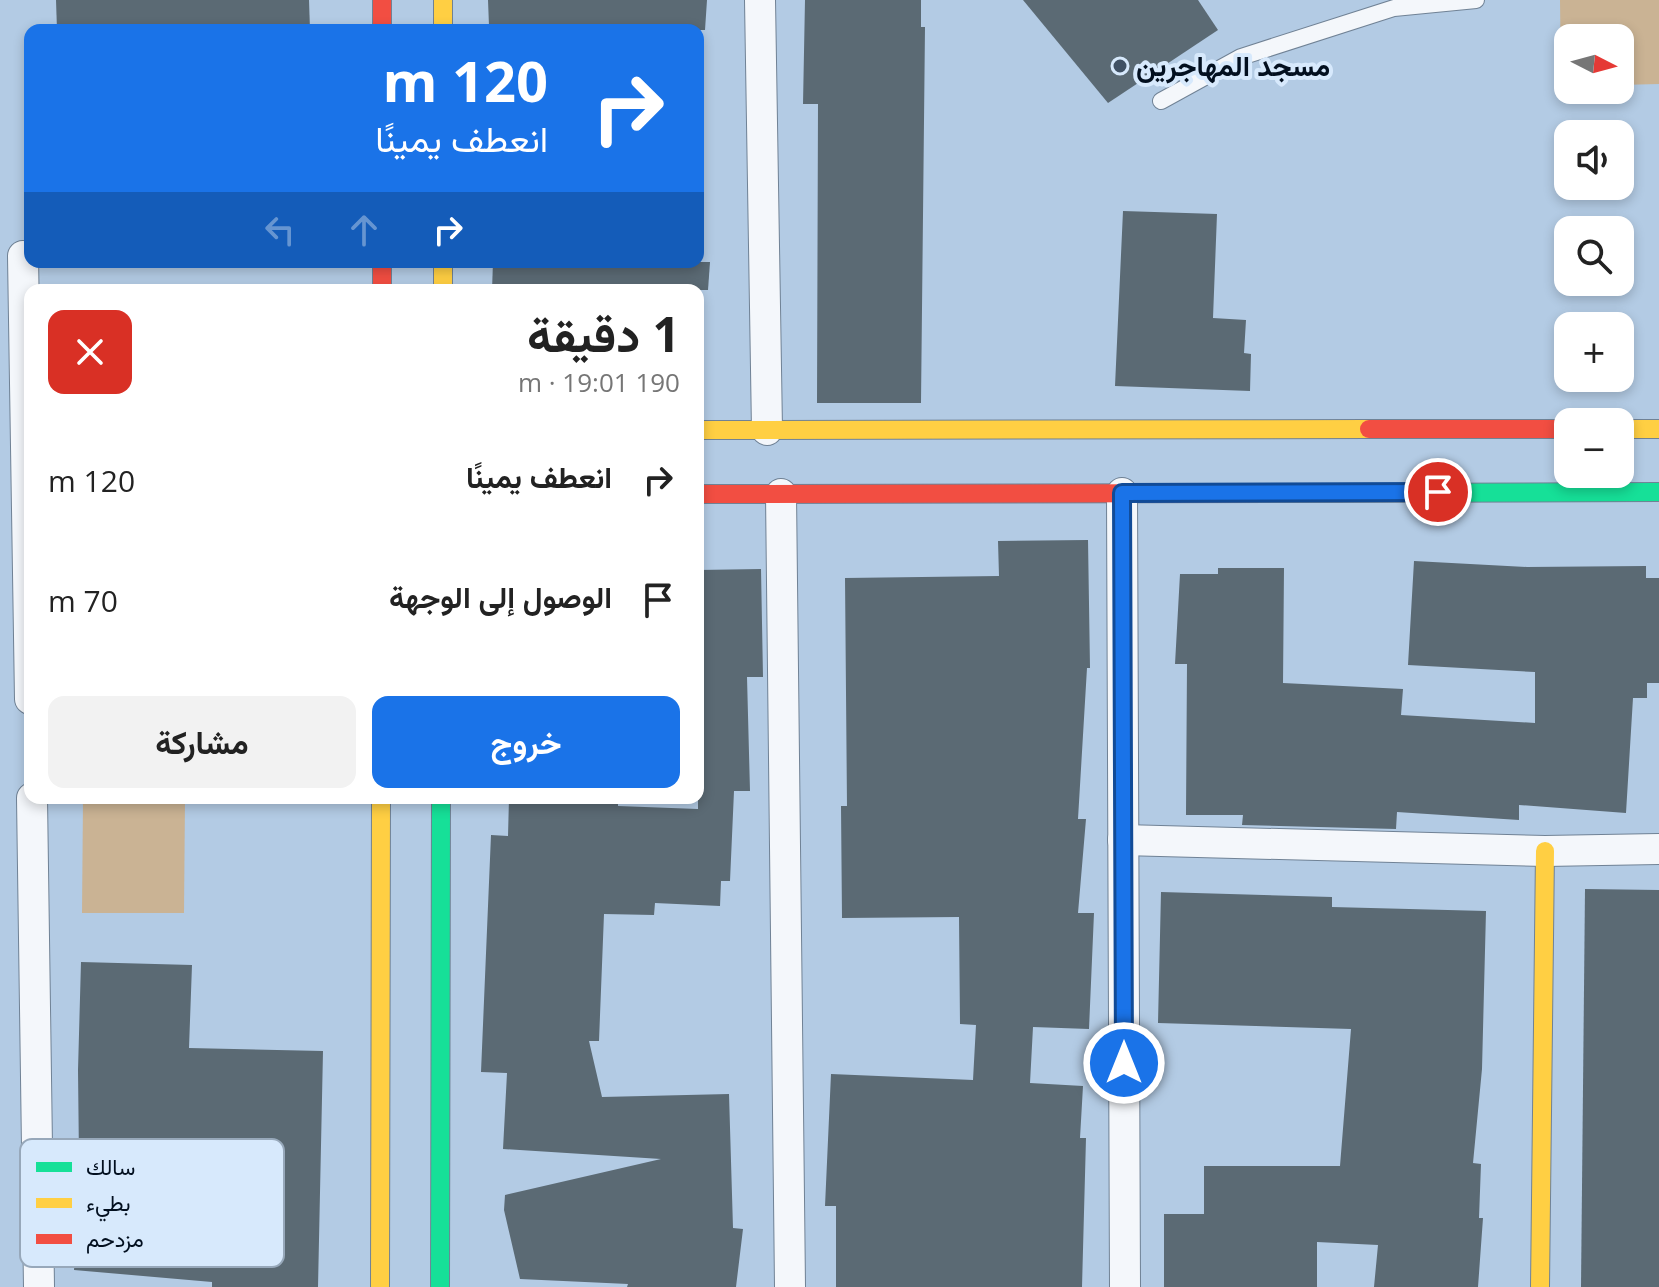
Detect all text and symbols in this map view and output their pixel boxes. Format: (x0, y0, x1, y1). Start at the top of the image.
north arrow (1554, 24, 1634, 104)
map controls (1554, 24, 1634, 488)
text: 120 m (382, 42, 548, 118)
place label: مسجد المهاجرين (1136, 46, 1330, 84)
icon: right (576, 56, 680, 160)
marker: مسجد المهاجرين (1111, 57, 1129, 75)
text: انعطف يمينًا (375, 114, 548, 163)
button: sound (1554, 120, 1634, 200)
icon: left (258, 208, 302, 252)
icon: ahead (342, 208, 386, 252)
icon: right (426, 208, 470, 252)
button: search (1554, 216, 1634, 296)
text: 1 دقيقة (527, 301, 680, 366)
button: close (48, 310, 132, 394)
button: + (1554, 312, 1634, 392)
text: 190 m · 19:01 (518, 364, 680, 400)
button: − (1554, 408, 1634, 488)
text: انعطف يمينًا (466, 456, 612, 497)
icon: right (636, 458, 680, 502)
pin (1404, 458, 1472, 526)
text: 120 m (48, 460, 135, 501)
icon: arrive (1416, 470, 1460, 514)
text: الوصول إلى الوجهة (389, 576, 612, 617)
icon: arrive (636, 578, 680, 622)
text: 70 m (48, 580, 118, 621)
button: مشاركة (48, 696, 356, 788)
button: خروج (372, 696, 680, 788)
position arrow (1082, 1021, 1166, 1105)
legend (20, 1139, 284, 1267)
text: سالك (86, 1151, 135, 1181)
text: بطيء (86, 1187, 131, 1222)
text: مزدحم (86, 1223, 144, 1254)

